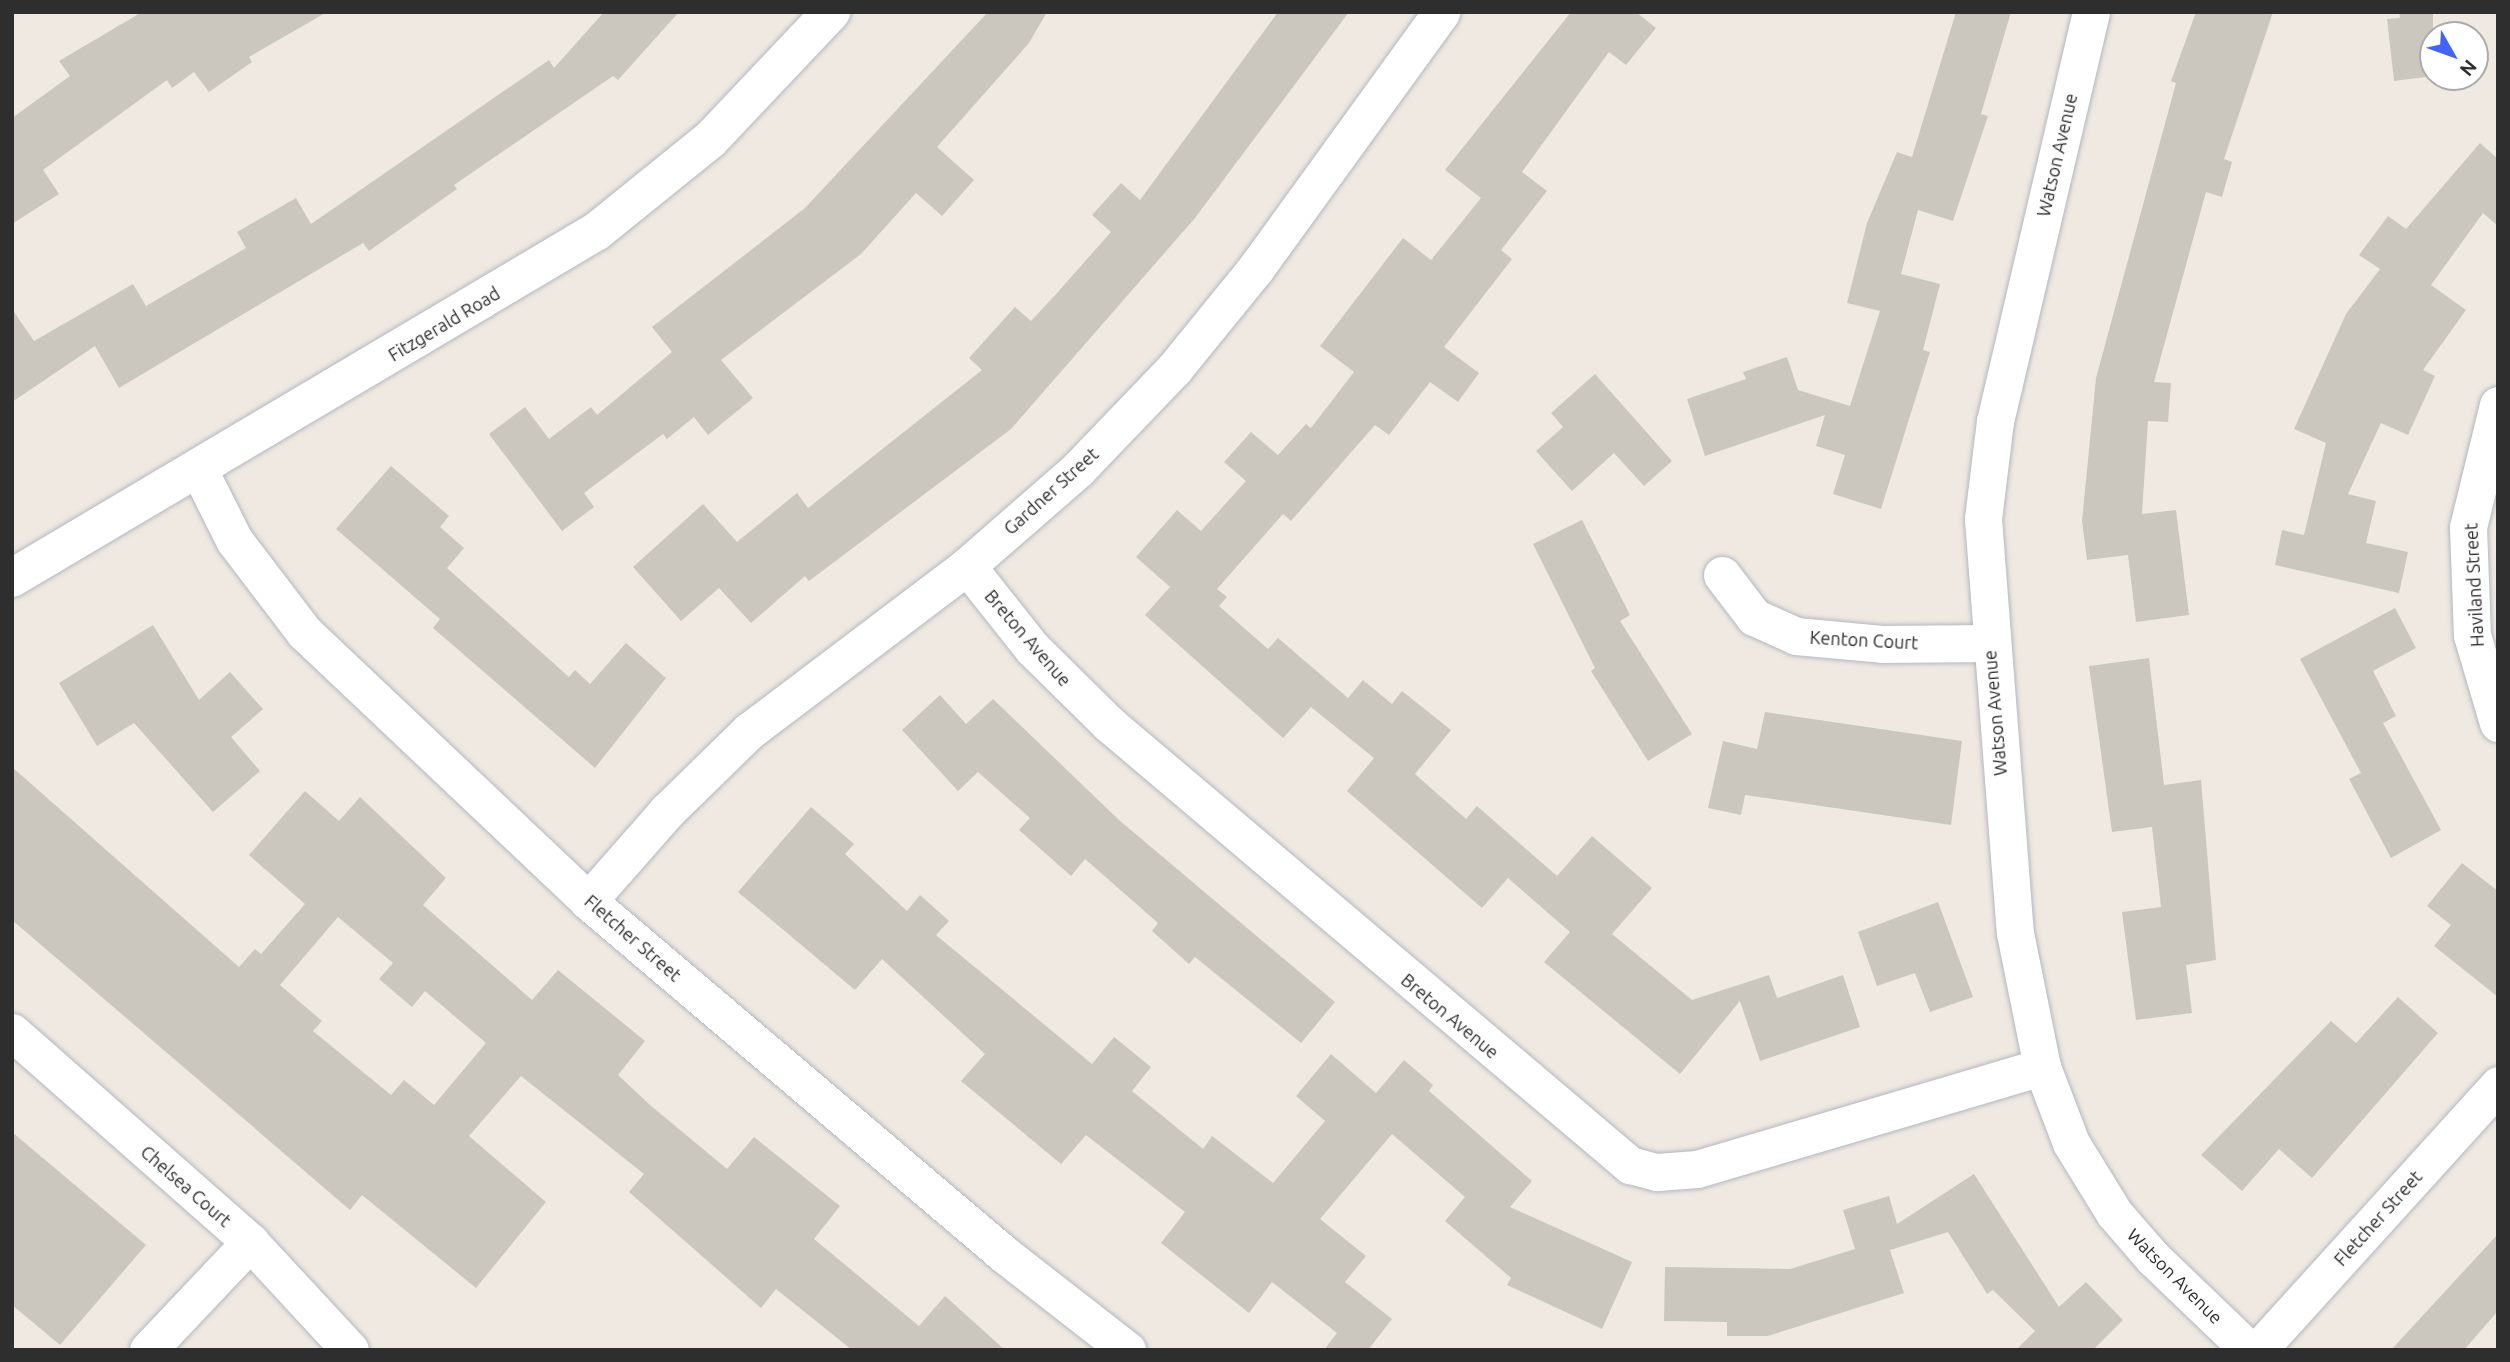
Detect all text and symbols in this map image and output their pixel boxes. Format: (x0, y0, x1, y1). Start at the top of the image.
north arrow (2419, 21, 2489, 91)
text: N (2456, 56, 2482, 81)
street label: Watson Avenue (2032, 91, 2082, 219)
street label: Fitzgerald Road (384, 282, 504, 366)
street label: Gardner Street (999, 443, 1103, 539)
street label: Haviland Street (2460, 522, 2488, 648)
street label: Breton Avenue (980, 585, 1076, 691)
street label: Kenton Court (1809, 626, 1919, 654)
street label: Watson Avenue (1979, 649, 2011, 777)
street label: Fletcher Street (580, 890, 686, 986)
street label: Breton Avenue (1397, 969, 1503, 1063)
street label: Chelsea Court (136, 1141, 236, 1231)
street label: Fletcher Street (2330, 1166, 2426, 1270)
street label: Watson Avenue (2123, 1224, 2227, 1328)

